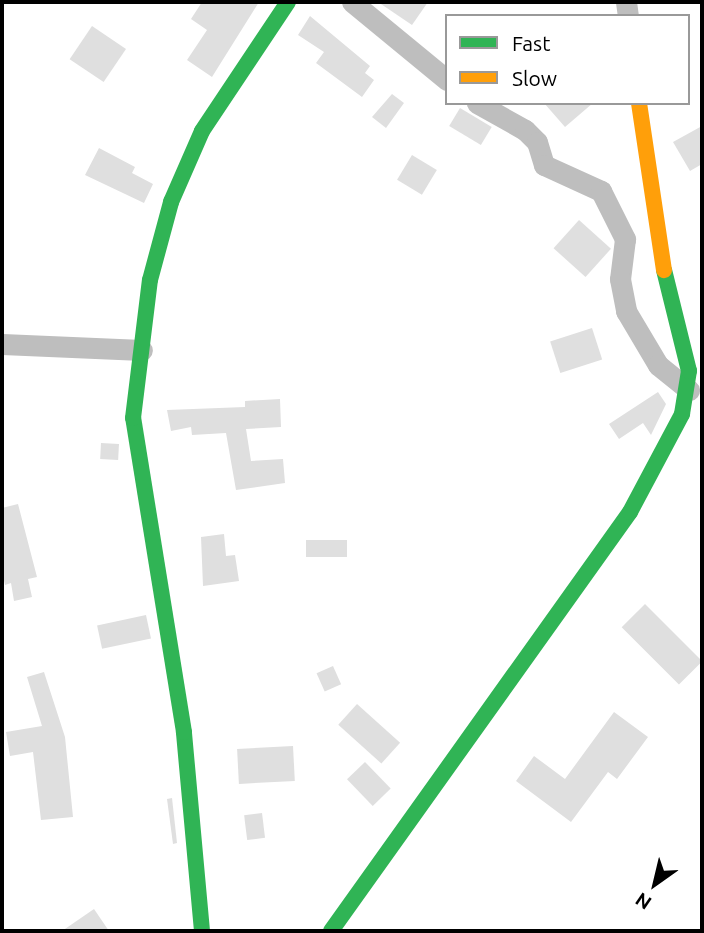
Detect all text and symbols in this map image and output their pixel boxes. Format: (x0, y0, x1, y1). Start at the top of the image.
legend (445, 14, 690, 105)
text: Fast (512, 31, 550, 55)
text: Slow (512, 66, 557, 90)
north arrow (620, 849, 690, 919)
text: N (631, 888, 655, 914)

